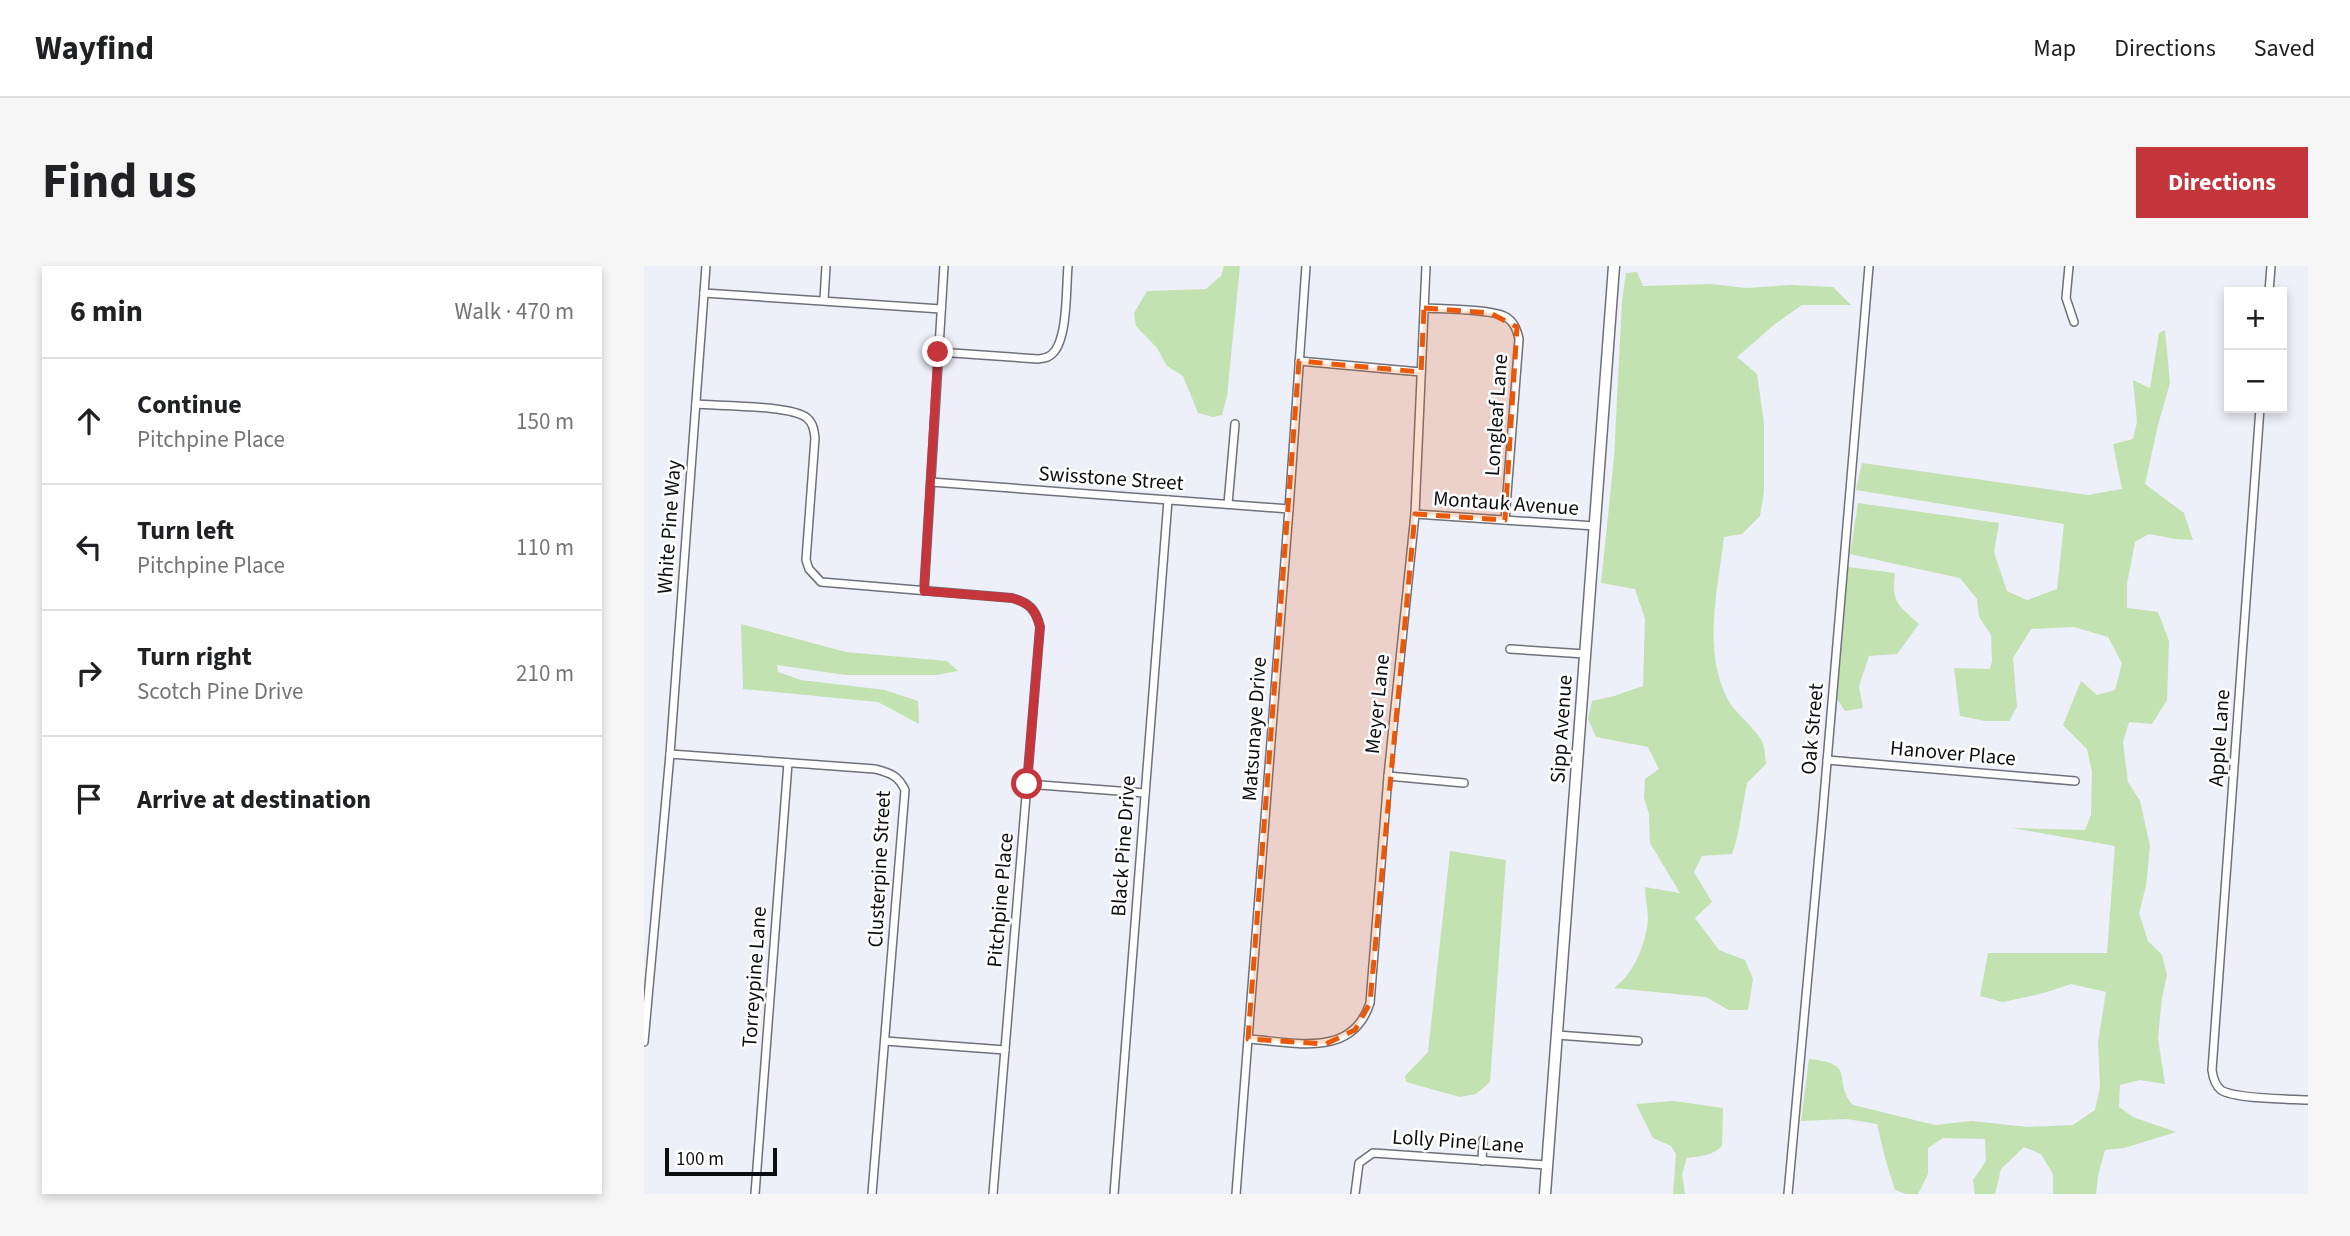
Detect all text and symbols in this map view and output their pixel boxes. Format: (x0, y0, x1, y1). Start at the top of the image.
text: Wayfind (35, 25, 154, 72)
text: Map (2033, 31, 2076, 66)
text: Directions (2114, 31, 2216, 66)
text: Saved (2254, 31, 2315, 66)
text: Find us (42, 147, 197, 217)
button: Directions (2136, 147, 2308, 218)
map controls (2224, 287, 2287, 413)
button: + (2224, 287, 2287, 350)
text: 6 min (70, 290, 143, 333)
text: Walk · 470 m (455, 295, 574, 328)
route end (922, 336, 953, 367)
button: − (2224, 350, 2287, 413)
street label: Longleaf Lane (1477, 353, 1515, 477)
text: Continue (137, 386, 242, 423)
icon: ahead (70, 402, 108, 440)
text: 150 m (516, 405, 574, 438)
text: Pitchpine Place (137, 423, 285, 456)
street label: Swisstone Street (1037, 458, 1185, 498)
street label: White Pine Way (649, 459, 689, 595)
street label: Montauk Avenue (1432, 483, 1580, 523)
text: Turn left (137, 512, 234, 549)
icon: left (70, 528, 108, 566)
text: 110 m (516, 531, 574, 564)
text: Pitchpine Place (137, 549, 285, 582)
text: Turn right (137, 638, 252, 675)
street label: Meyer Lane (1357, 653, 1397, 755)
icon: right (70, 654, 108, 692)
street label: Matsunaye Drive (1234, 656, 1274, 802)
text: 210 m (516, 657, 574, 690)
street label: Sipp Avenue (1542, 674, 1580, 784)
text: Scotch Pine Drive (137, 675, 304, 708)
street label: Oak Street (1793, 682, 1831, 776)
street label: Apple Lane (2201, 688, 2237, 788)
street label: Hanover Place (1889, 733, 2017, 773)
route start (1011, 768, 1042, 799)
street label: Black Pine Drive (1103, 775, 1143, 917)
icon: arrive (70, 780, 108, 818)
text: Arrive at destination (137, 781, 371, 818)
street label: Clusterpine Street (860, 790, 898, 948)
street label: Pitchpine Place (979, 831, 1021, 969)
street label: Torreypine Lane (734, 905, 774, 1049)
street label: Lolly Pine Lane (1391, 1121, 1525, 1161)
scale bar (665, 1145, 777, 1177)
text: 100 m (676, 1146, 724, 1173)

